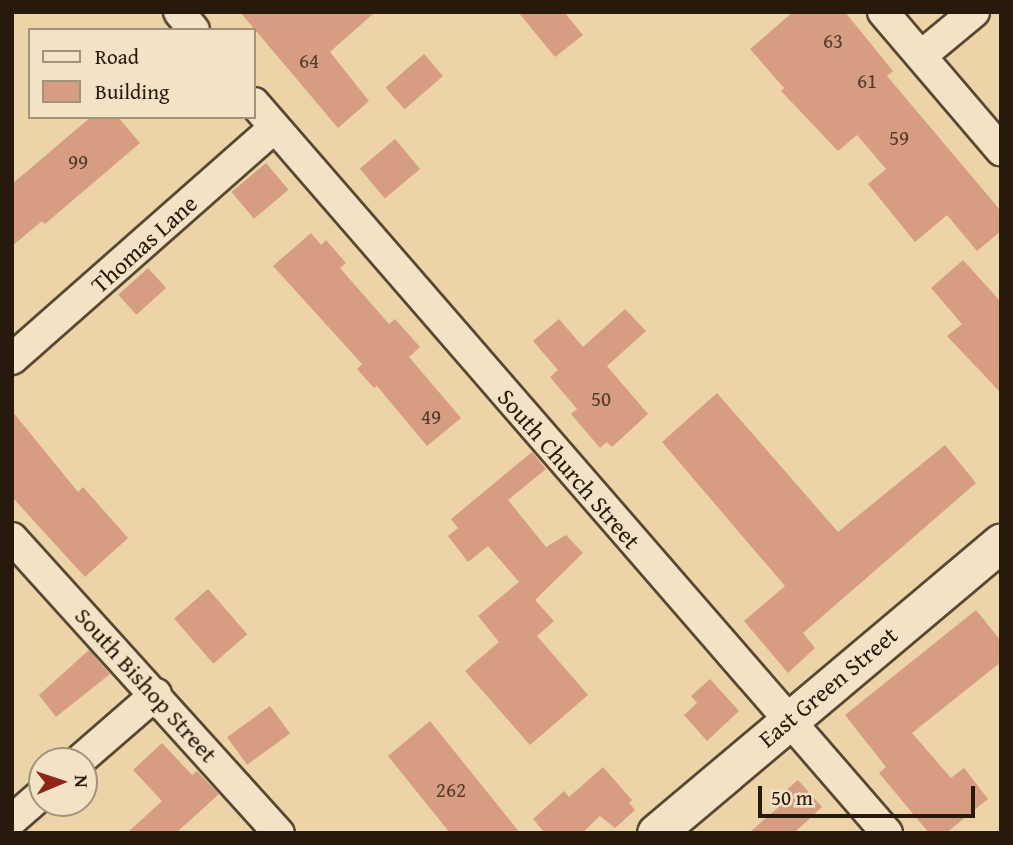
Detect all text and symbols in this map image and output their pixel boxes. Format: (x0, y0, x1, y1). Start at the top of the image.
legend (28, 28, 256, 119)
house number: 63 (823, 28, 843, 54)
text: Road (95, 41, 139, 72)
house number: 64 (299, 48, 319, 74)
house number: 61 (857, 68, 877, 94)
text: Building (95, 76, 169, 107)
house number: 59 (889, 125, 909, 151)
house number: 99 (68, 149, 88, 175)
street label: Thomas Lane (85, 189, 203, 299)
street label: South Church Street (492, 383, 646, 555)
house number: 50 (591, 386, 611, 412)
house number: 49 (421, 404, 441, 430)
street label: South Bishop Street (69, 602, 223, 768)
street label: East Green Street (753, 621, 903, 753)
north arrow (28, 747, 98, 817)
scale bar (761, 772, 978, 816)
text: N (68, 774, 96, 788)
house number: 262 (436, 777, 466, 803)
text: 50 m (771, 782, 813, 813)

